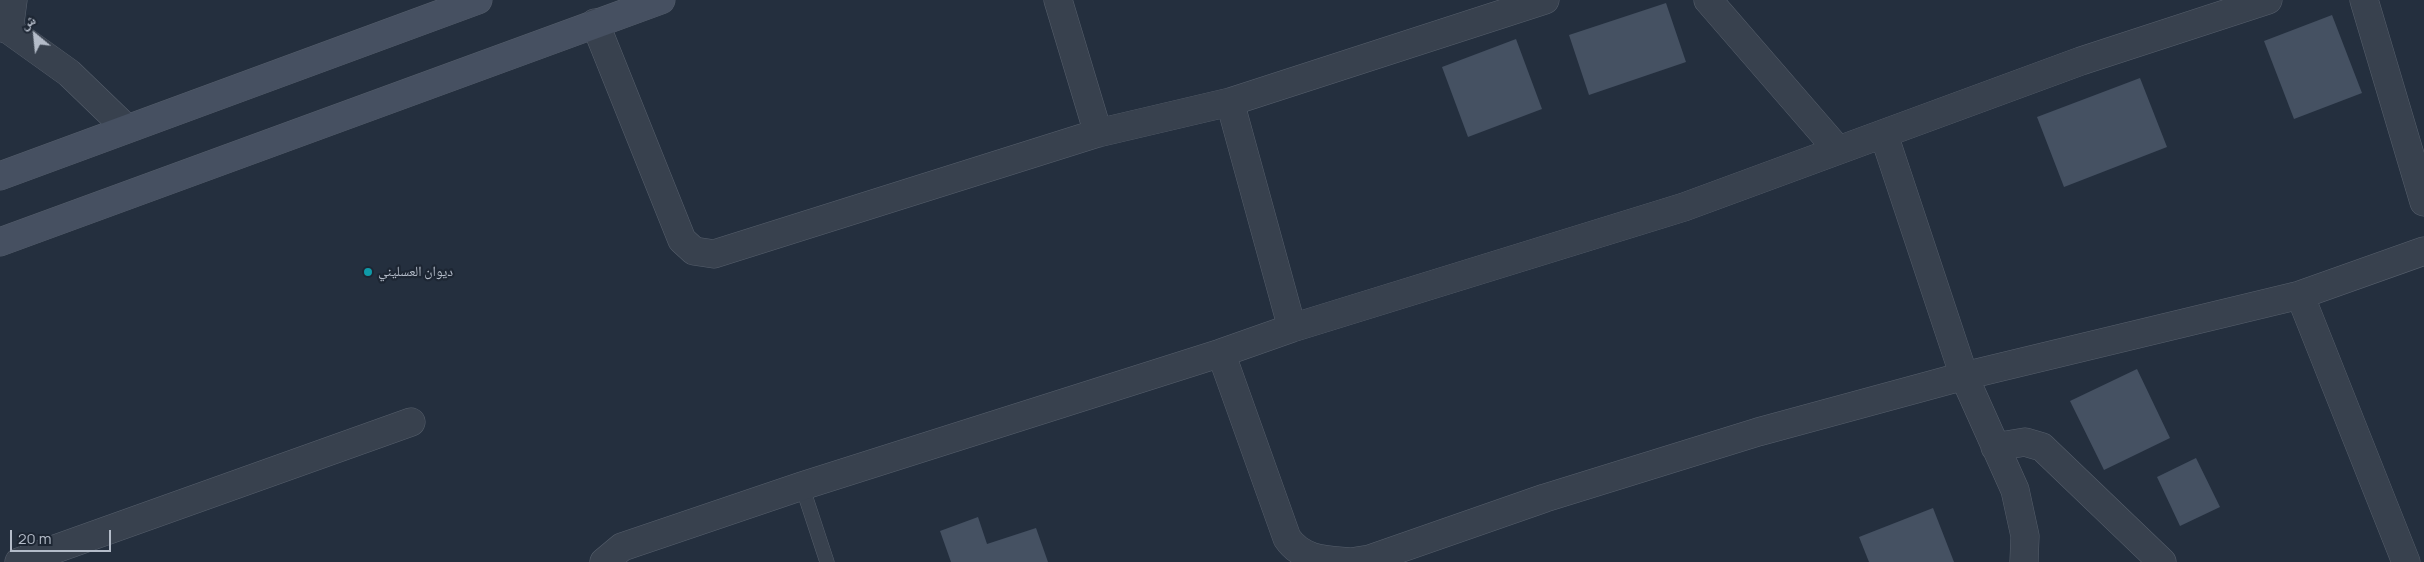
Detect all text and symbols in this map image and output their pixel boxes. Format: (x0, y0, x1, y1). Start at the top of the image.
text: ش (17, 9, 39, 33)
north arrow (10, 10, 60, 60)
place label: ديوان العسليني (378, 264, 453, 280)
marker: ديوان العسليني (362, 266, 374, 278)
scale bar (12, 520, 114, 552)
text: 20 m (18, 528, 51, 549)

